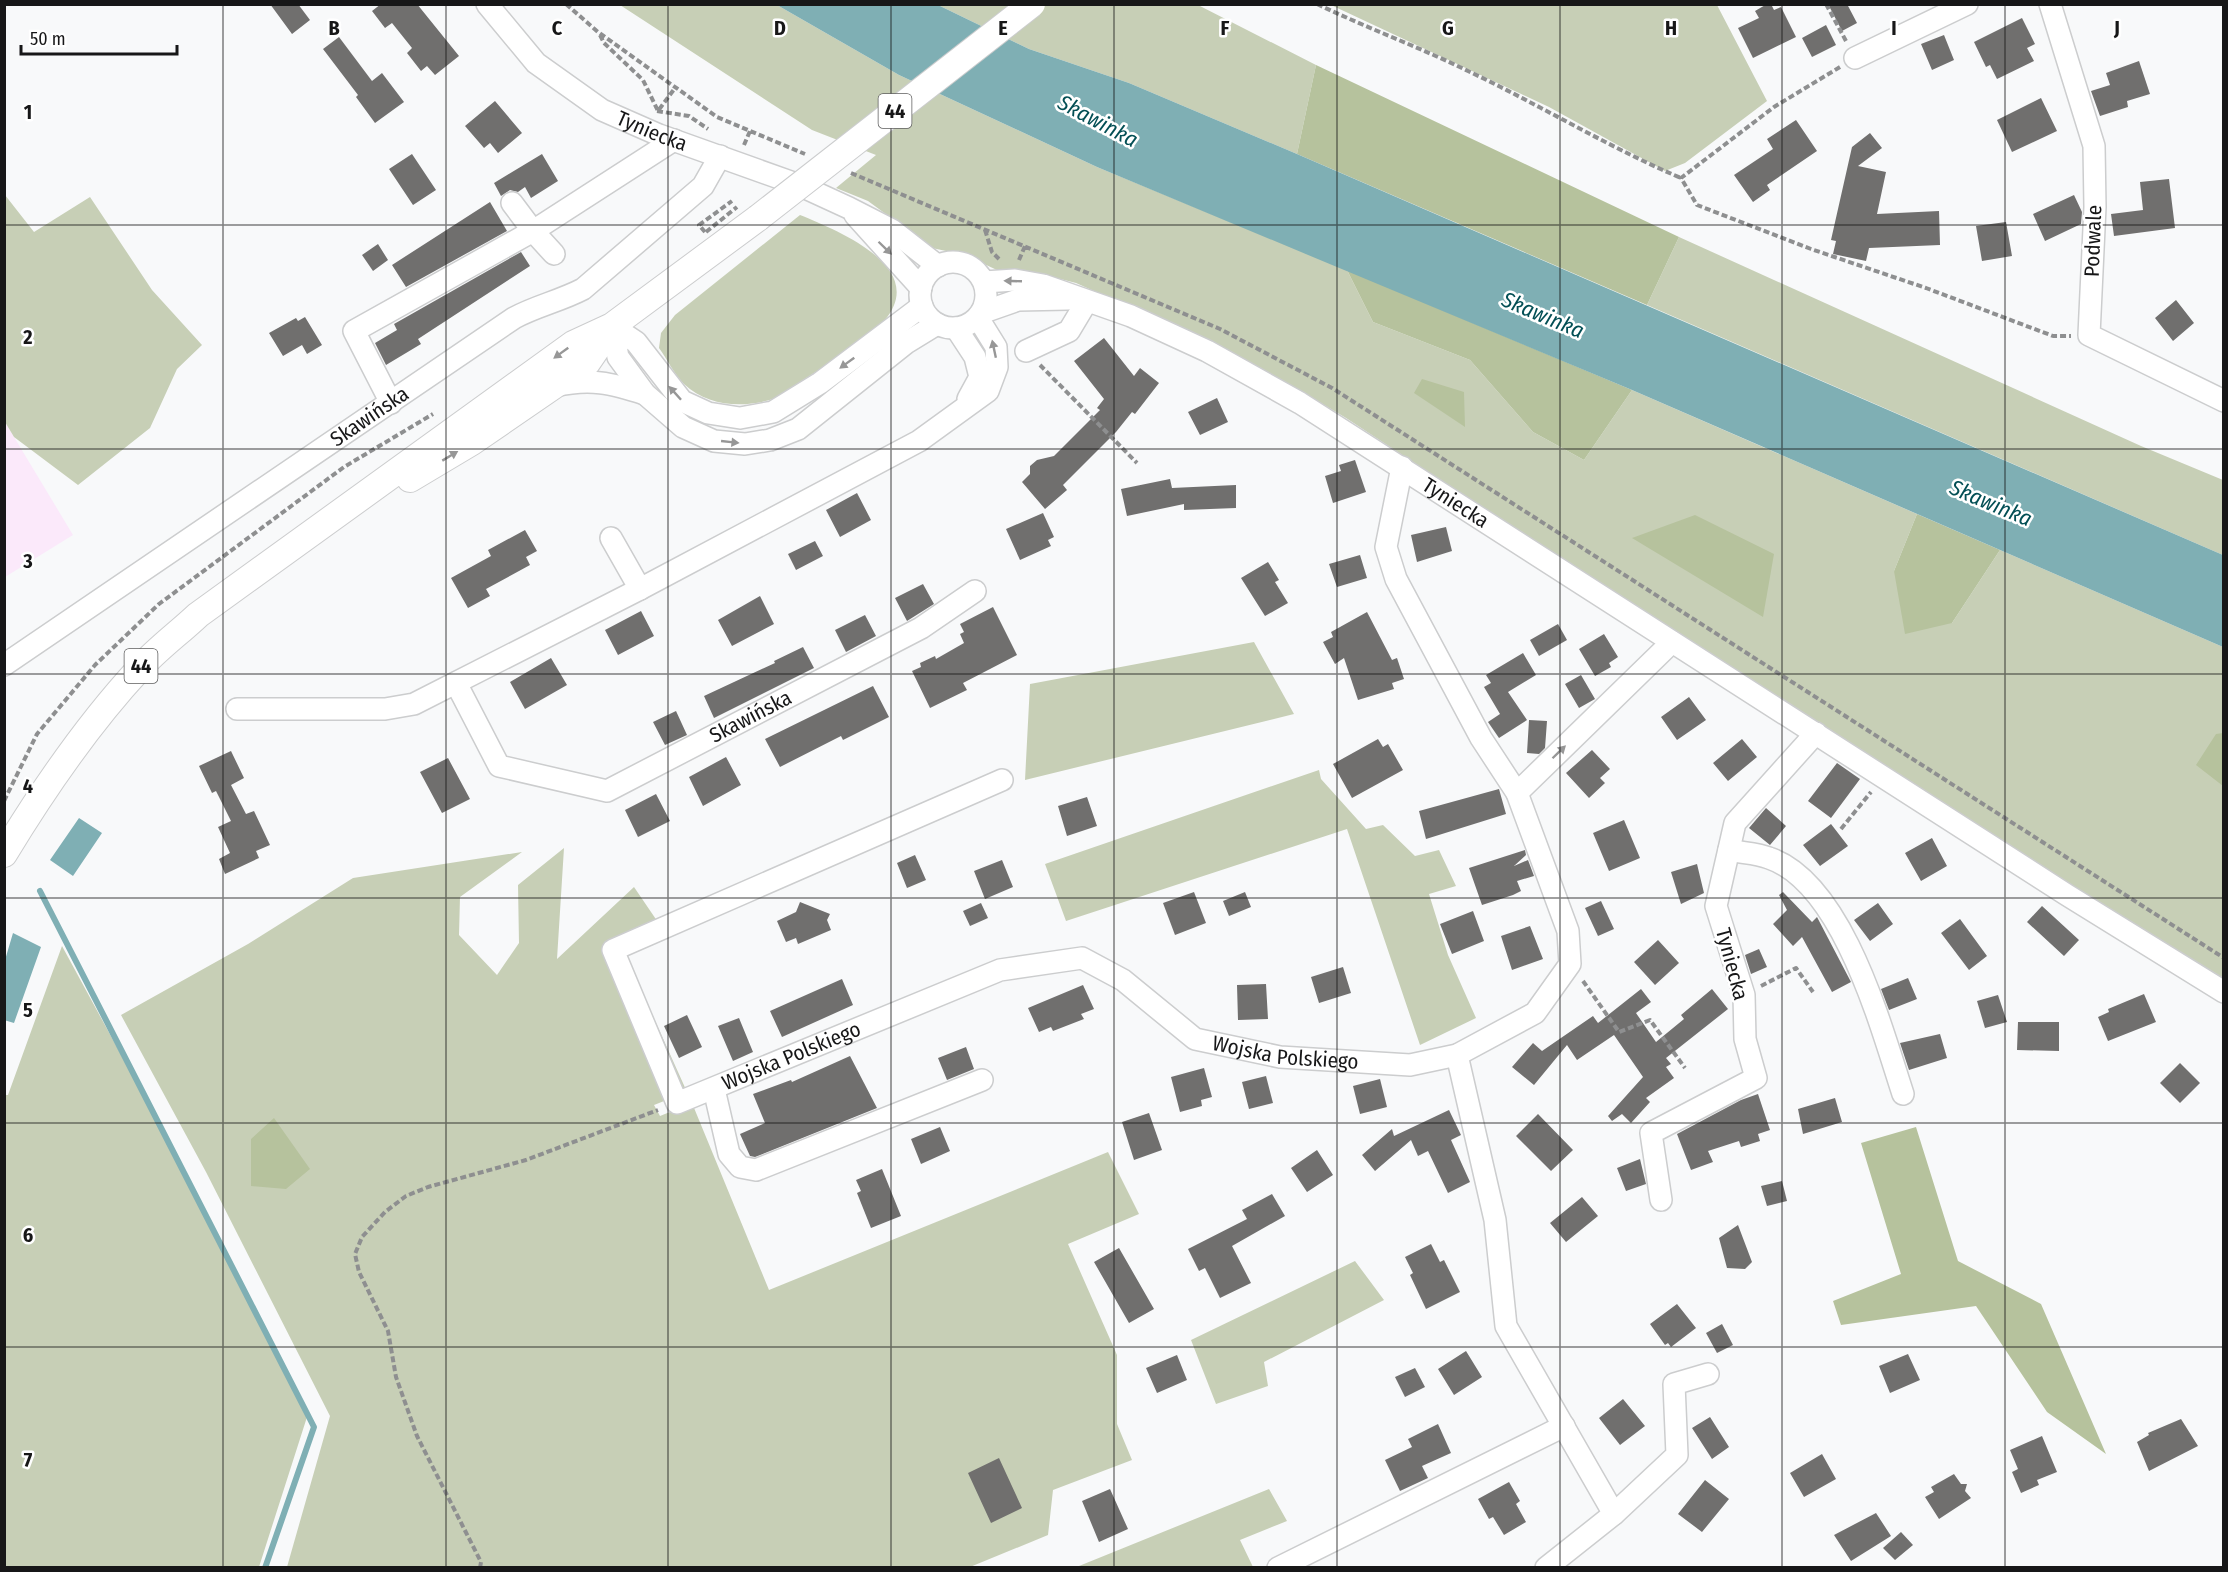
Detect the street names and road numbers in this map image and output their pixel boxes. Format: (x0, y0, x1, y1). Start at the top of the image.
road number: 44 (878, 94, 912, 128)
street label: Tyniecka (613, 105, 691, 157)
street label: Podwale (2079, 205, 2107, 277)
street label: Skawińska (325, 381, 414, 452)
street label: Tyniecka (1418, 472, 1494, 534)
road number: 44 (124, 649, 158, 683)
street label: Skawińska (705, 684, 796, 749)
street label: Tyniecka (1710, 925, 1754, 1003)
street label: Wojska Polskiego (718, 1016, 864, 1096)
street label: Wojska Polskiego (1210, 1030, 1359, 1075)

